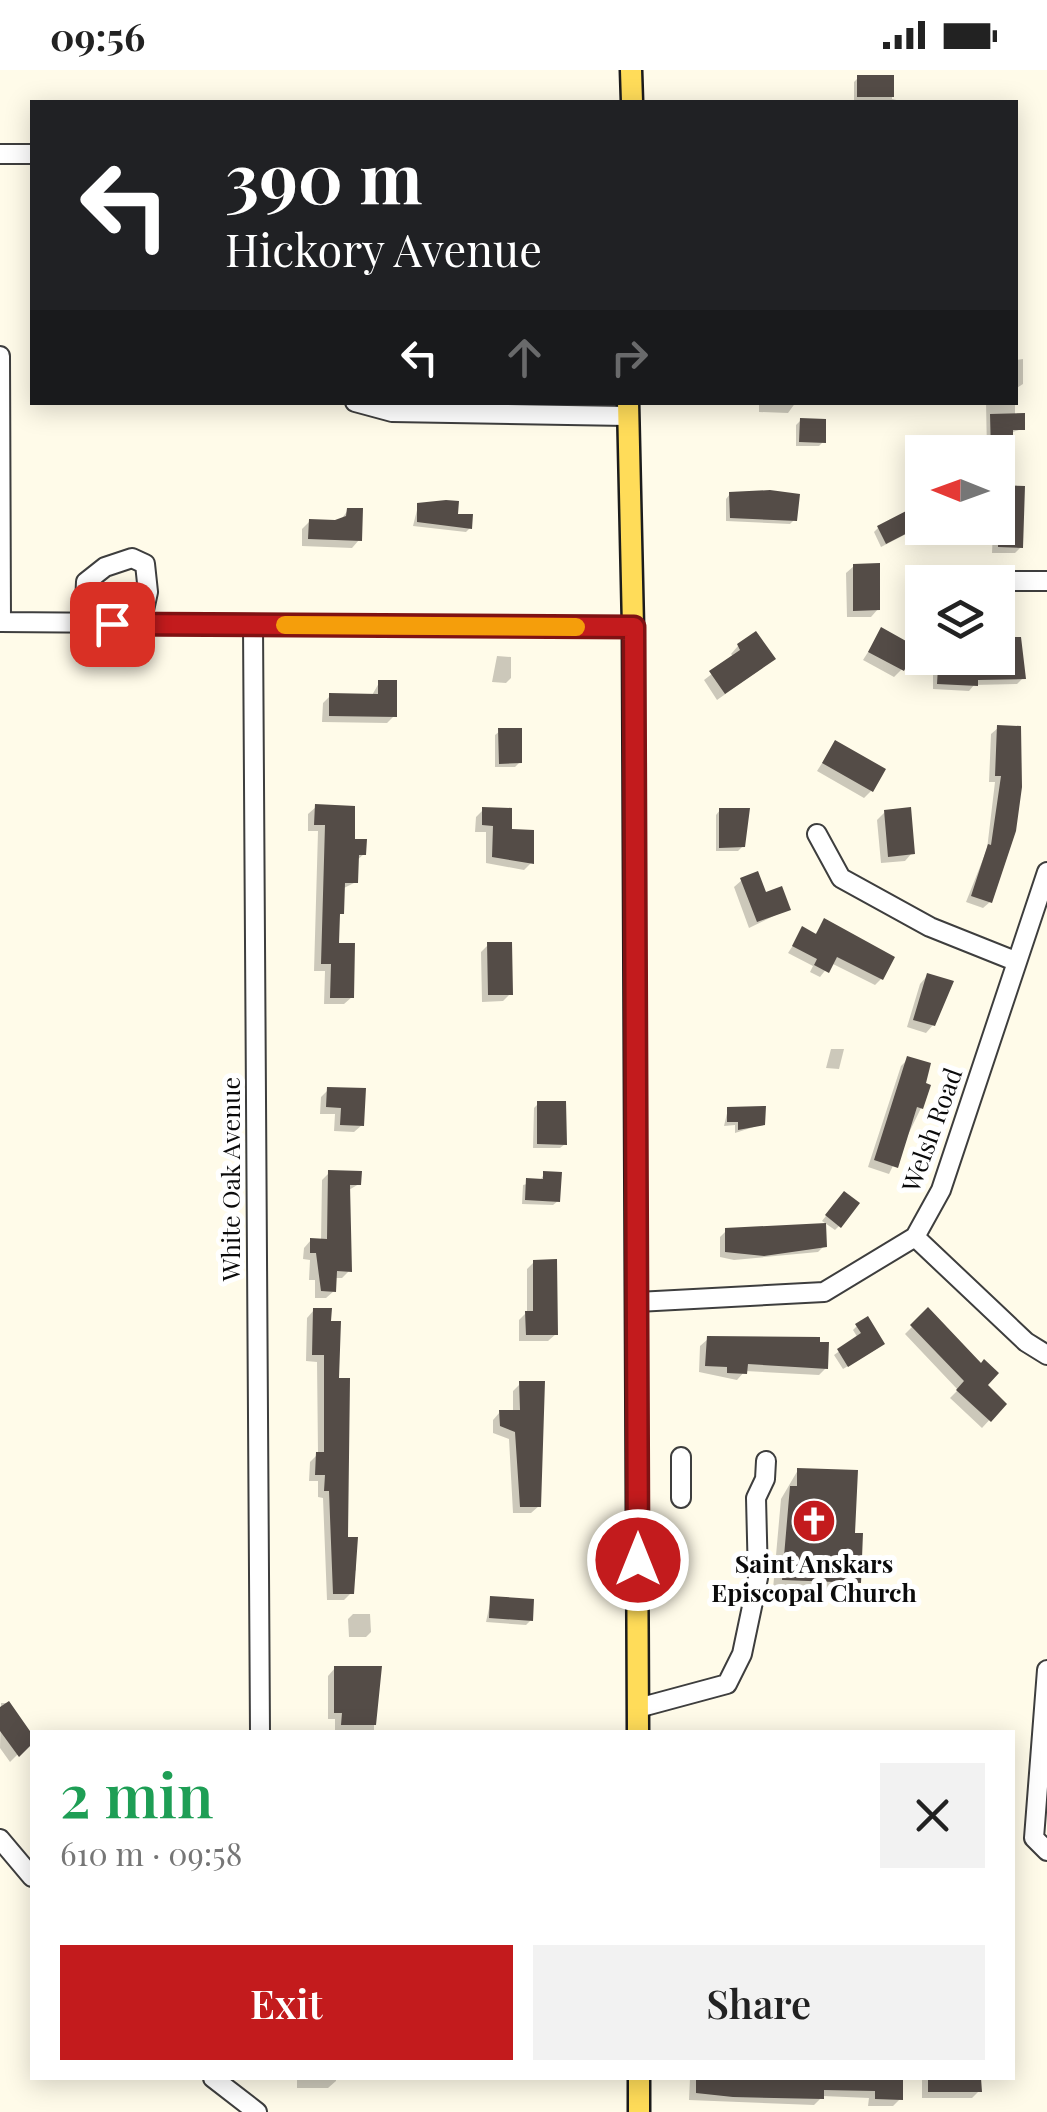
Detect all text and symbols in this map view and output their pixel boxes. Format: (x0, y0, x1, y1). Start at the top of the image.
text: 09:56 (50, 10, 145, 61)
text: 390 m (225, 128, 423, 222)
icon: left (60, 140, 190, 270)
text: Hickory Avenue (225, 218, 542, 278)
icon: left (392, 330, 447, 385)
icon: ahead (497, 330, 552, 385)
icon: right (602, 330, 657, 385)
north arrow (905, 435, 1015, 545)
map controls (905, 435, 1015, 675)
button: layers (905, 565, 1015, 675)
pin (70, 582, 155, 667)
icon: arrive (85, 597, 140, 652)
street label: Welsh Road (893, 1063, 968, 1197)
street label: White Oak Avenue (213, 1077, 246, 1282)
church icon: Saint Anskars Episcopal Church (791, 1498, 837, 1544)
position arrow (586, 1508, 690, 1612)
place label: Saint Anskars Episcopal Church (711, 1546, 917, 1608)
text: 2 min (60, 1753, 213, 1833)
button: close (880, 1763, 985, 1868)
text: 610 m · 09:58 (60, 1831, 242, 1874)
button: Exit (60, 1945, 513, 2060)
button: Share (533, 1945, 985, 2060)

